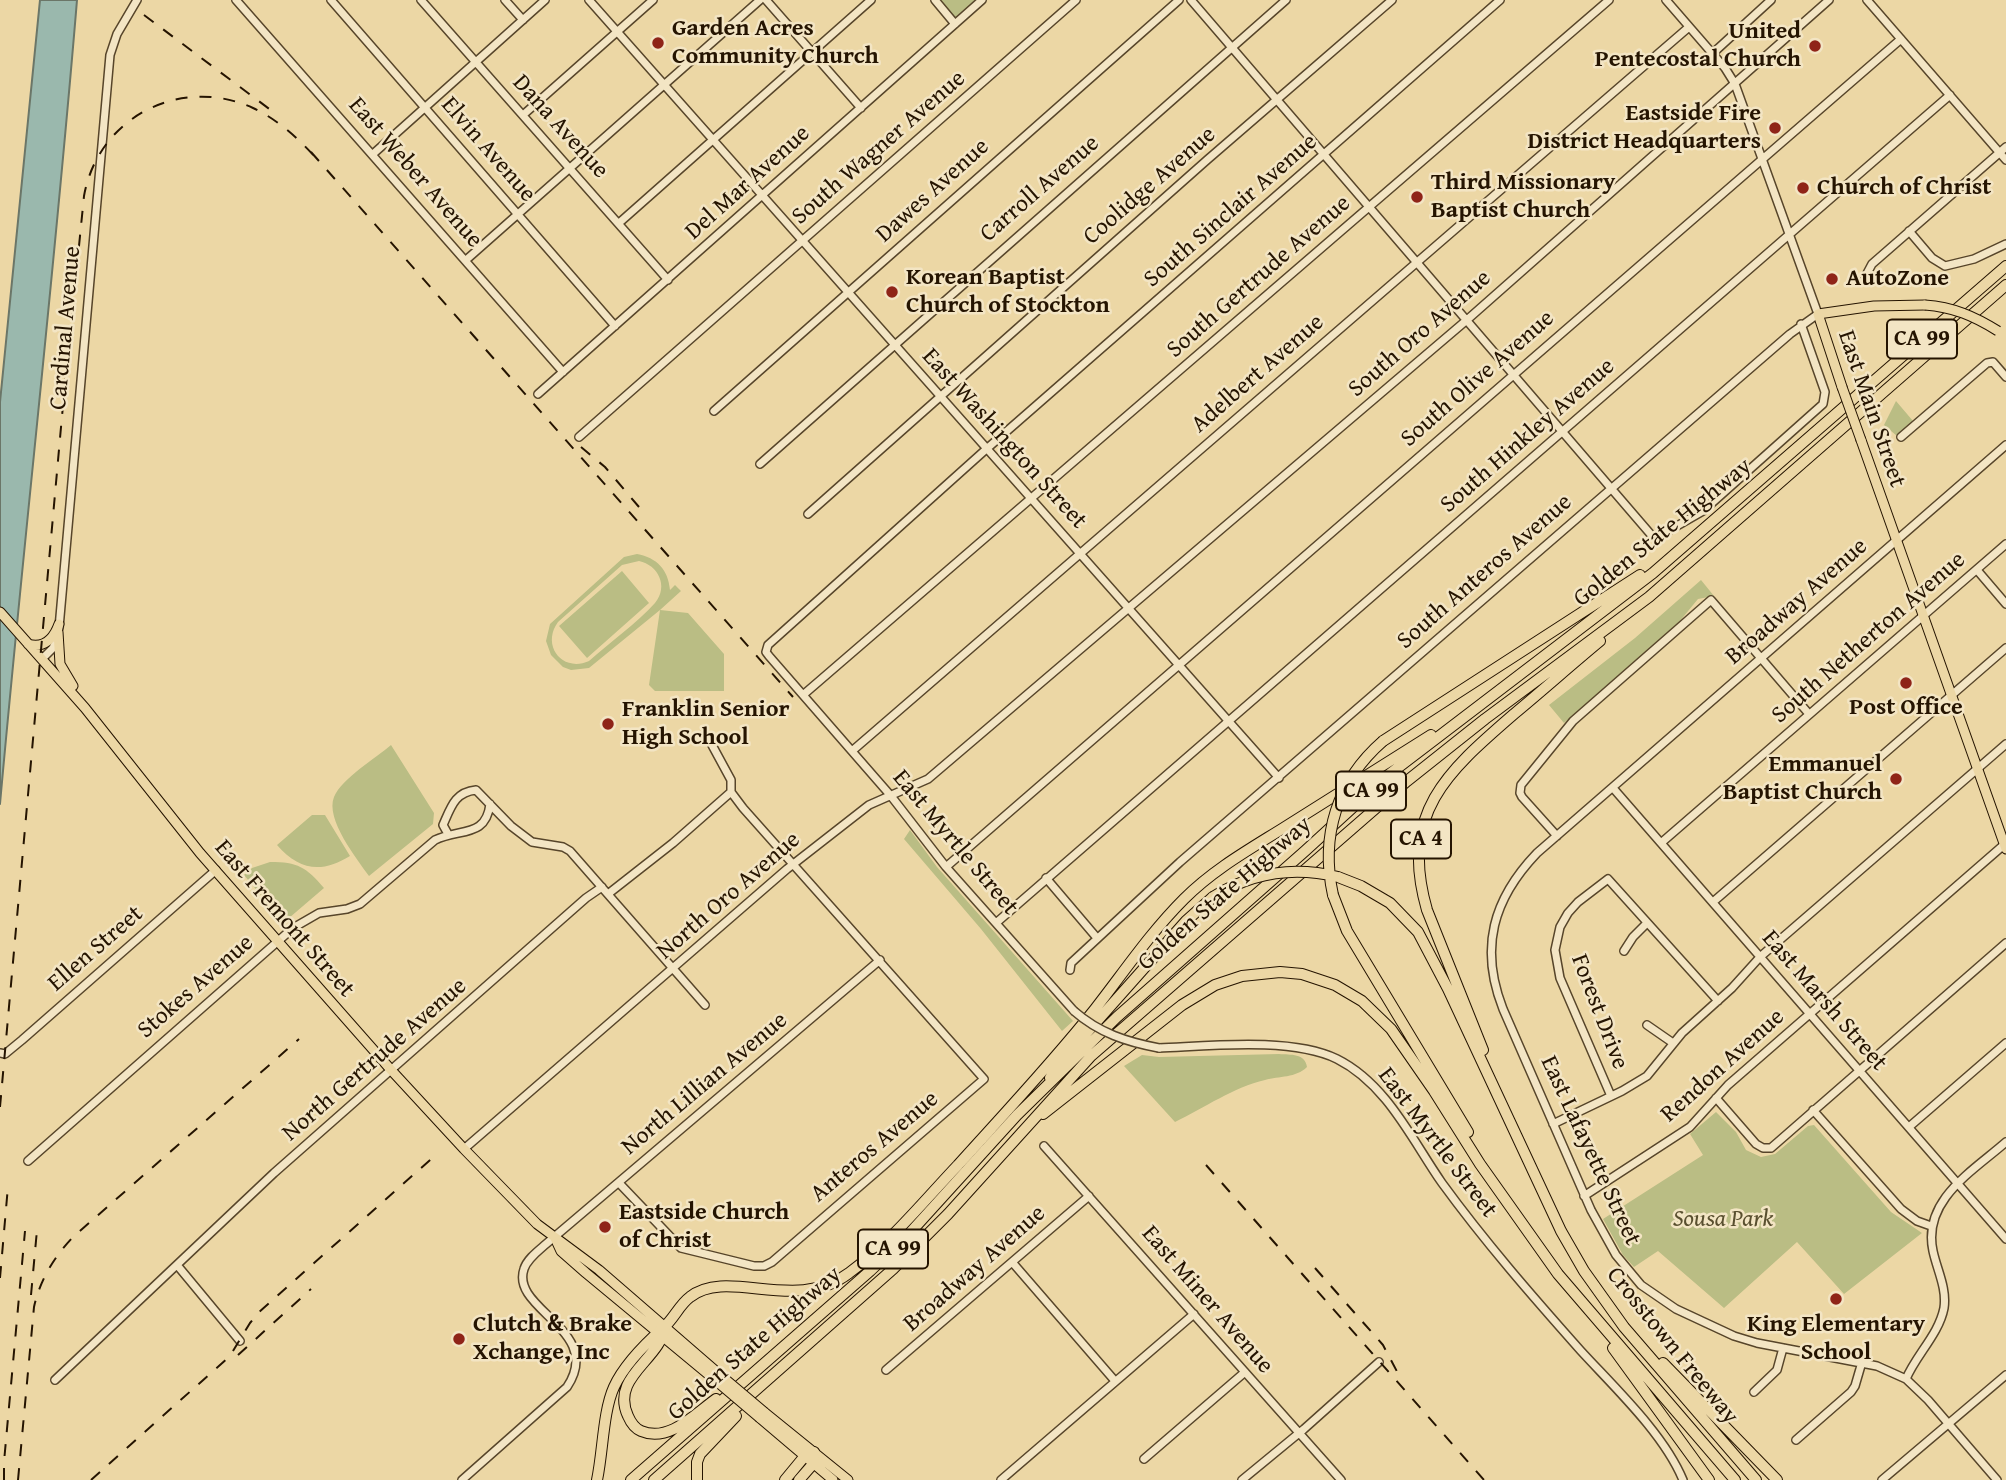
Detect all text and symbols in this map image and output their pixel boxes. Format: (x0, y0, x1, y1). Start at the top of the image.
place label: Garden Acres Community Church (672, 15, 879, 71)
place label: United Pentecostal Church (1595, 18, 1801, 74)
marker: Garden Acres Community Church (650, 35, 666, 51)
marker: United Pentecostal Church (1807, 38, 1823, 54)
street label: South Wagner Avenue (786, 65, 972, 231)
street label: Dana Avenue (506, 69, 614, 185)
street label: Elvin Avenue (434, 91, 542, 209)
street label: East Weber Avenue (342, 92, 488, 254)
place label: Eastside Fire District Headquarters (1527, 100, 1761, 156)
street label: Del Mar Avenue (680, 120, 816, 246)
marker: Eastside Fire District Headquarters (1767, 120, 1783, 136)
street label: Coolidge Avenue (1078, 121, 1222, 251)
street label: South Sinclair Avenue (1138, 128, 1324, 294)
street label: Carroll Avenue (974, 129, 1106, 249)
street label: Dawes Avenue (871, 133, 995, 249)
place label: Third Missionary Baptist Church (1431, 169, 1615, 225)
place label: Church of Christ (1817, 174, 1991, 202)
marker: Church of Christ (1795, 180, 1811, 196)
street label: South Gertrude Avenue (1161, 189, 1357, 365)
marker: Third Missionary Baptist Church (1409, 189, 1425, 205)
street label: Cardinal Avenue (45, 245, 87, 411)
place label: Korean Baptist Church of Stockton (906, 264, 1110, 320)
street label: South Oro Avenue (1343, 264, 1497, 404)
place label: AutoZone (1846, 265, 1949, 293)
marker: AutoZone (1824, 271, 1840, 287)
marker: Korean Baptist Church of Stockton (884, 284, 900, 300)
street label: South Olive Avenue (1395, 305, 1561, 453)
street label: Adelbert Avenue (1186, 309, 1330, 439)
road number: CA 99 (1887, 320, 1957, 358)
street label: East Main Street (1831, 327, 1911, 491)
street label: East Washington Street (915, 343, 1093, 535)
street label: South Hinkley Avenue (1435, 352, 1621, 520)
street label: Golden State Highway (1568, 452, 1758, 614)
street label: South Anteros Avenue (1392, 488, 1578, 656)
street label: Broadway Avenue (1720, 533, 1874, 671)
street label: South Netherton Avenue (1766, 546, 1972, 730)
marker: Post Office (1898, 675, 1914, 691)
place label: Post Office (1849, 694, 1963, 722)
place label: Franklin Senior High School (622, 696, 789, 752)
marker: Franklin Senior High School (600, 716, 616, 732)
place label: Emmanuel Baptist Church (1723, 751, 1882, 807)
street label: East Myrtle Street (886, 765, 1024, 921)
marker: Emmanuel Baptist Church (1888, 771, 1904, 787)
road number: CA 99 (1336, 772, 1406, 810)
street label: Golden State Highway (1132, 811, 1318, 977)
road number: CA 4 (1391, 820, 1451, 859)
street label: North Oro Avenue (651, 826, 807, 966)
street label: East Fremont Street (208, 834, 360, 1004)
street label: Ellen Street (43, 900, 149, 998)
street label: East Marsh Street (1755, 925, 1893, 1077)
street label: Stokes Avenue (132, 929, 260, 1045)
street label: Forest Drive (1564, 950, 1634, 1074)
street label: North Gertrude Avenue (277, 972, 473, 1148)
street label: Rendon Avenue (1655, 1003, 1791, 1129)
street label: North Lillian Avenue (616, 1006, 794, 1162)
street label: East Lafayette Street (1533, 1052, 1647, 1250)
street label: East Myrtle Street (1371, 1062, 1503, 1224)
street label: Anteros Avenue (805, 1085, 945, 1209)
place label: Eastside Church of Christ (619, 1199, 789, 1255)
street label: Broadway Avenue (898, 1200, 1052, 1338)
park label: Sousa Park (1673, 1206, 1773, 1234)
marker: Eastside Church of Christ (597, 1219, 613, 1235)
street label: East Miner Avenue (1135, 1220, 1279, 1380)
road number: CA 99 (858, 1230, 928, 1268)
street label: Golden State Highway (662, 1261, 848, 1427)
street label: Crosstown Freeway (1600, 1262, 1744, 1430)
marker: King Elementary School (1828, 1291, 1844, 1307)
place label: Clutch & Brake Xchange, Inc (473, 1311, 632, 1367)
place label: King Elementary School (1747, 1311, 1925, 1367)
marker: Clutch & Brake Xchange, Inc (451, 1331, 467, 1347)

